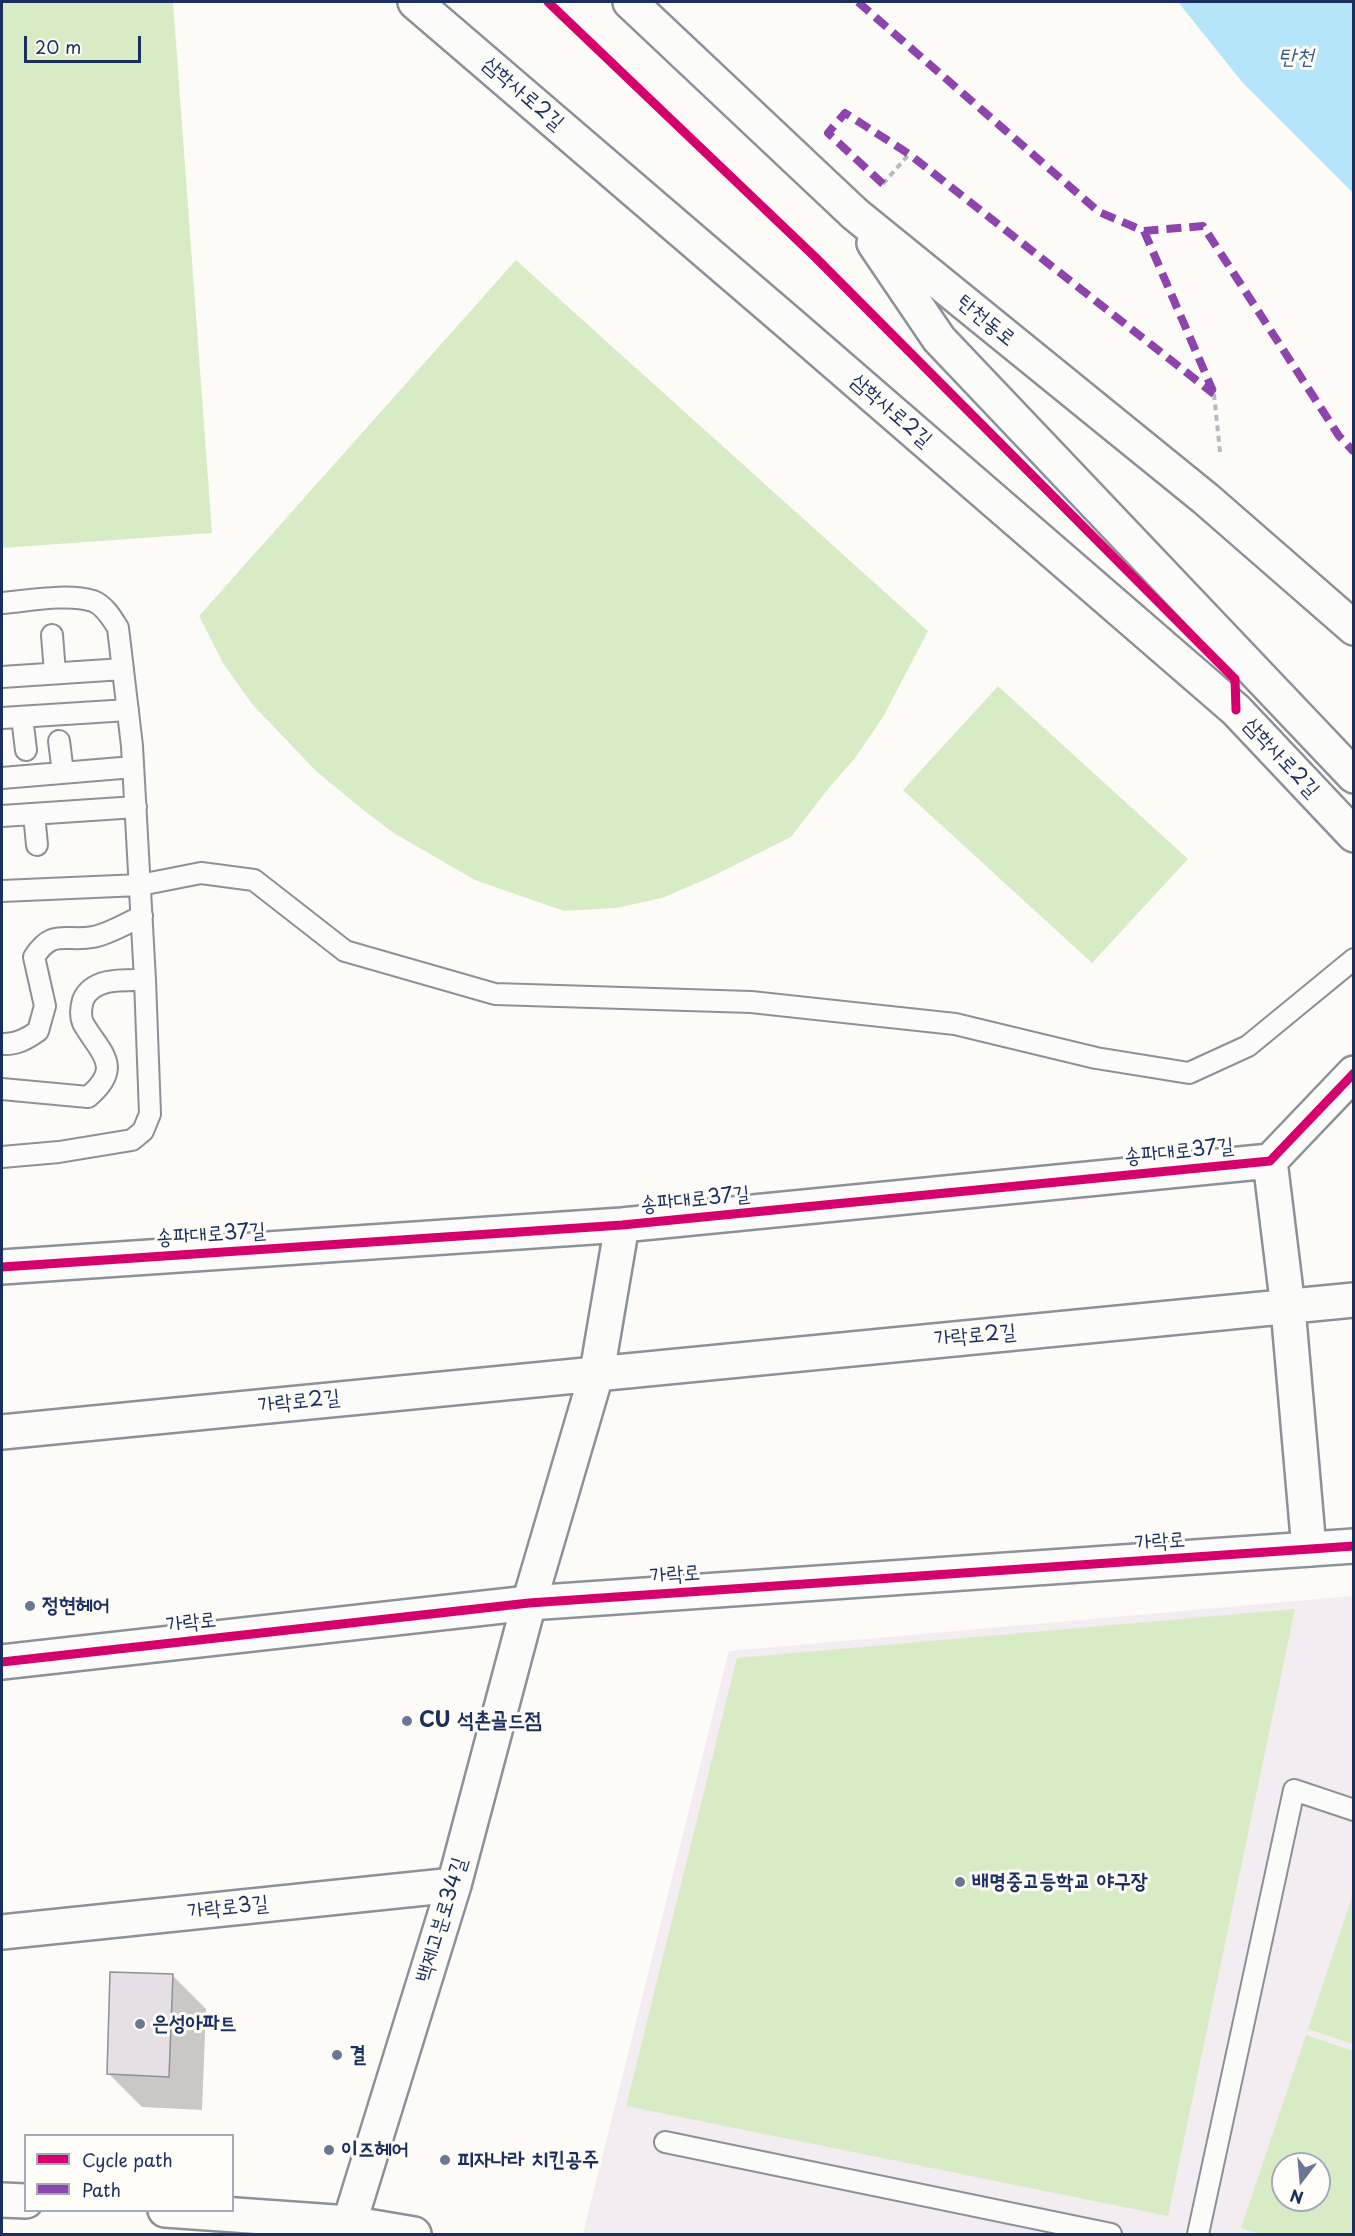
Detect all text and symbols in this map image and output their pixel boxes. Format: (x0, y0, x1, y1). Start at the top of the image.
scale bar (27, 24, 144, 62)
text: 20 m (35, 33, 81, 60)
water label: 탄천 (1278, 45, 1314, 71)
street label: 삼학사로2길 (477, 52, 569, 136)
street label: 탄천동로 (952, 290, 1020, 352)
street label: 삼학사로2길 (845, 369, 937, 453)
street label: 삼학사로2길 (1238, 713, 1324, 803)
street label: 송파대로37길 (1123, 1134, 1235, 1170)
street label: 송파대로37길 (639, 1182, 751, 1218)
street label: 송파대로37길 (155, 1219, 267, 1251)
street label: 가락로2길 (933, 1320, 1017, 1352)
street label: 가락로2길 (257, 1385, 341, 1419)
street label: 가락로 (1134, 1528, 1186, 1556)
street label: 가락로 (649, 1561, 701, 1589)
place label: 정현헤어 (42, 1593, 110, 1619)
marker: 정현헤어 (23, 1599, 37, 1613)
street label: 가락로 (164, 1608, 218, 1638)
place label: CU 석촌골드점 (419, 1708, 542, 1734)
marker: CU 석촌골드점 (400, 1714, 414, 1728)
street label: 백제고분로34길 (411, 1855, 473, 1985)
place label: 배명중고등학교 야구장 (972, 1869, 1148, 1895)
marker: 배명중고등학교 야구장 (953, 1875, 967, 1889)
street label: 가락로3길 (186, 1891, 270, 1925)
place label: 은성아파트 (152, 2011, 236, 2037)
marker: 은성아파트 (133, 2017, 147, 2031)
place label: 결 (349, 2042, 366, 2068)
marker: 결 (330, 2048, 344, 2062)
legend (24, 2134, 234, 2212)
place label: 이즈헤어 (341, 2137, 409, 2163)
marker: 이즈헤어 (322, 2143, 336, 2157)
text: Cycle path (82, 2146, 173, 2173)
place label: 피자나라 치킨공주 (457, 2147, 599, 2173)
north arrow (1271, 2152, 1331, 2212)
marker: 피자나라 치킨공주 (438, 2153, 452, 2167)
text: Path (82, 2176, 121, 2203)
text: N (1287, 2184, 1306, 2211)

